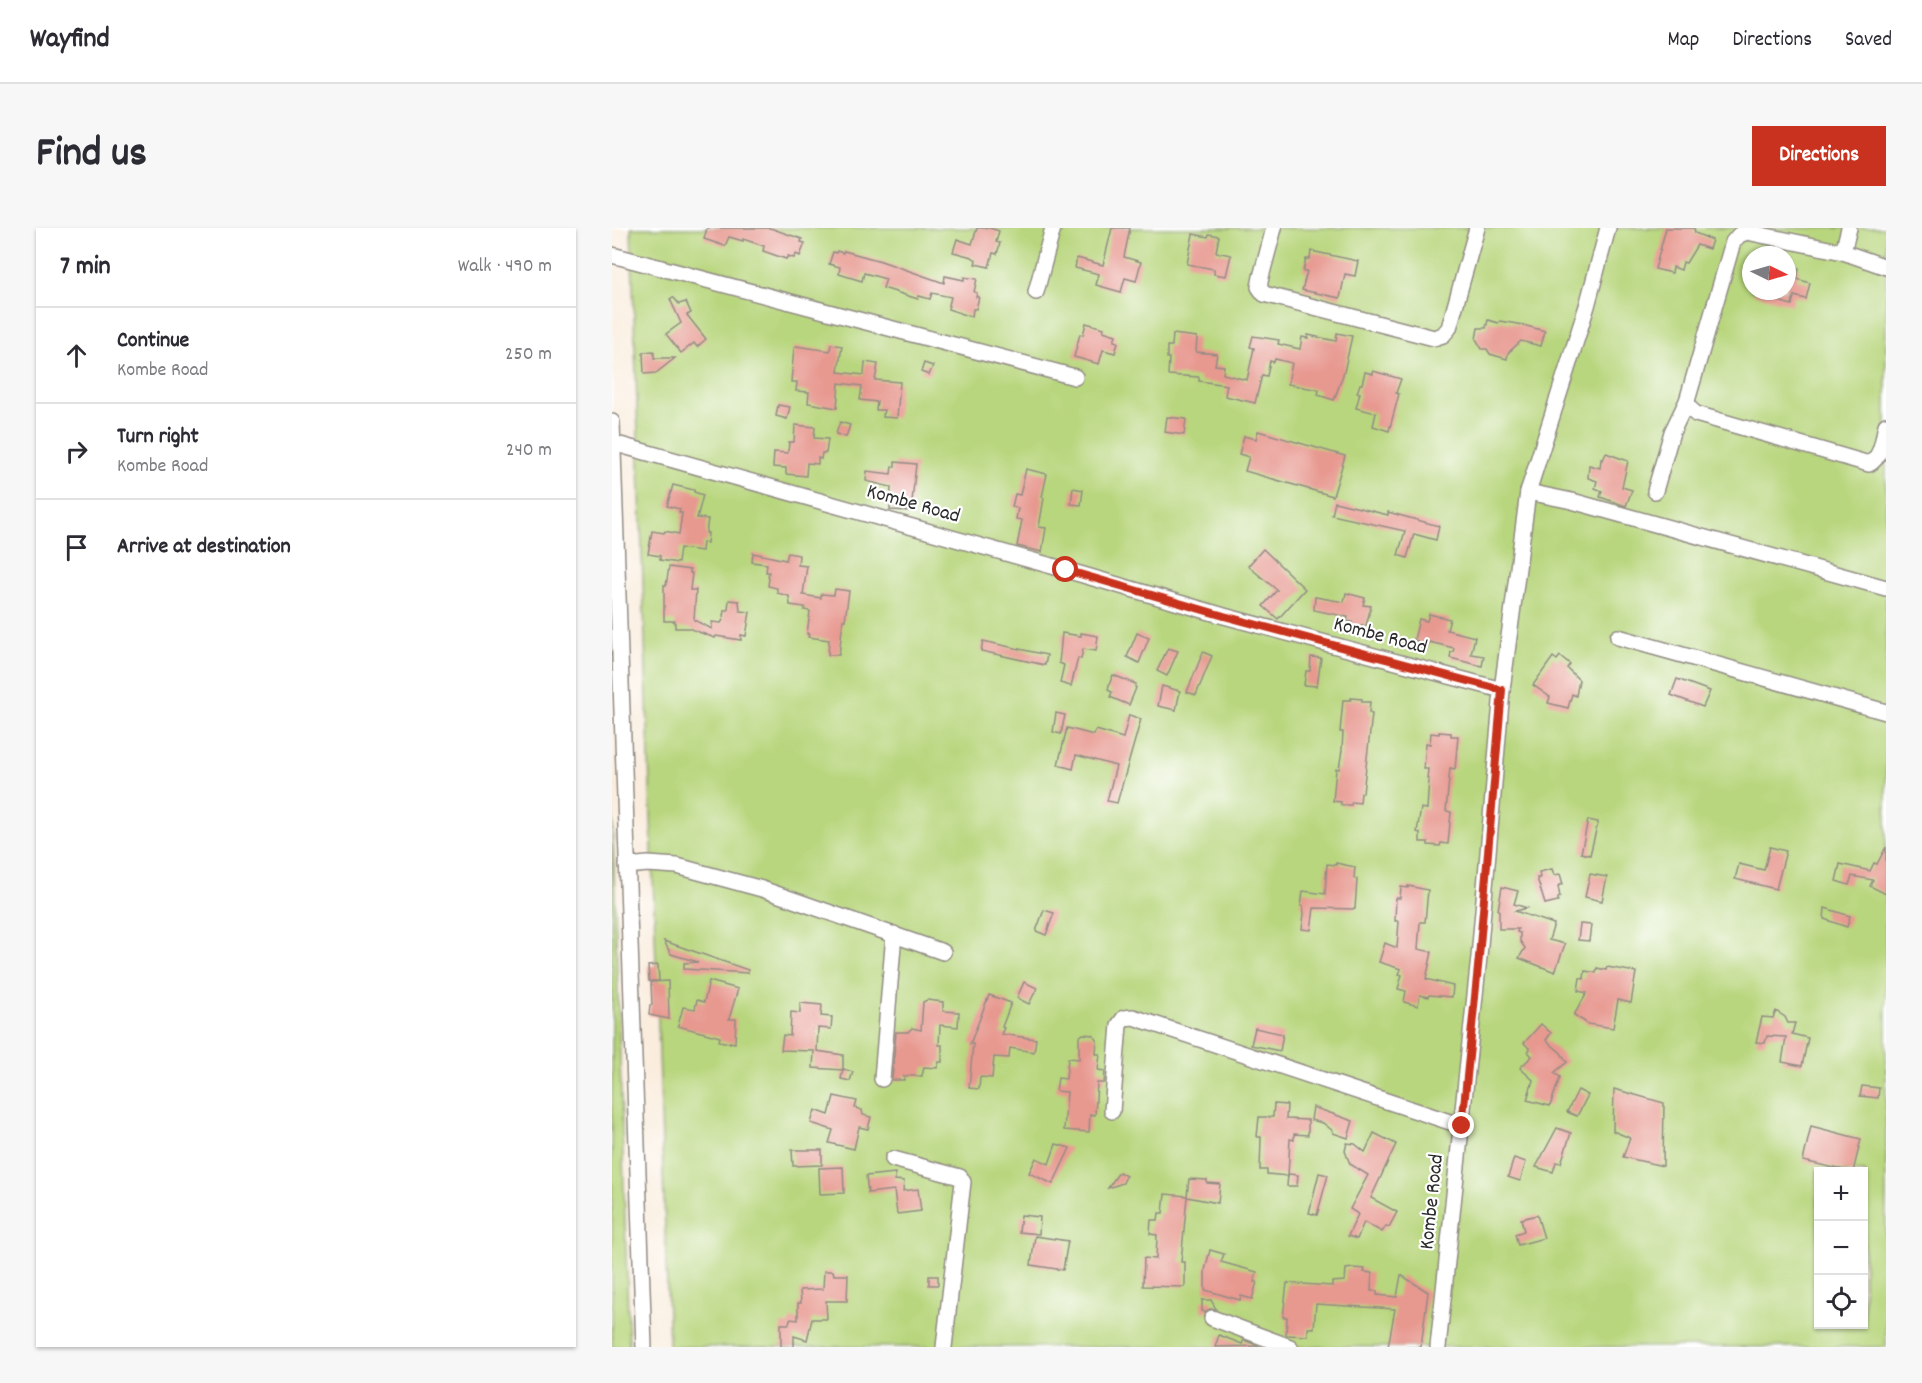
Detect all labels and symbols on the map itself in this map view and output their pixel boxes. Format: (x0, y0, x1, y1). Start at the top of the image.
north arrow (1742, 246, 1796, 300)
street label: Kombe Road (863, 477, 963, 533)
route start (1052, 556, 1078, 582)
street label: Kombe Road (1330, 610, 1430, 664)
route end (1448, 1112, 1474, 1138)
street label: Kombe Road (1413, 1153, 1453, 1251)

